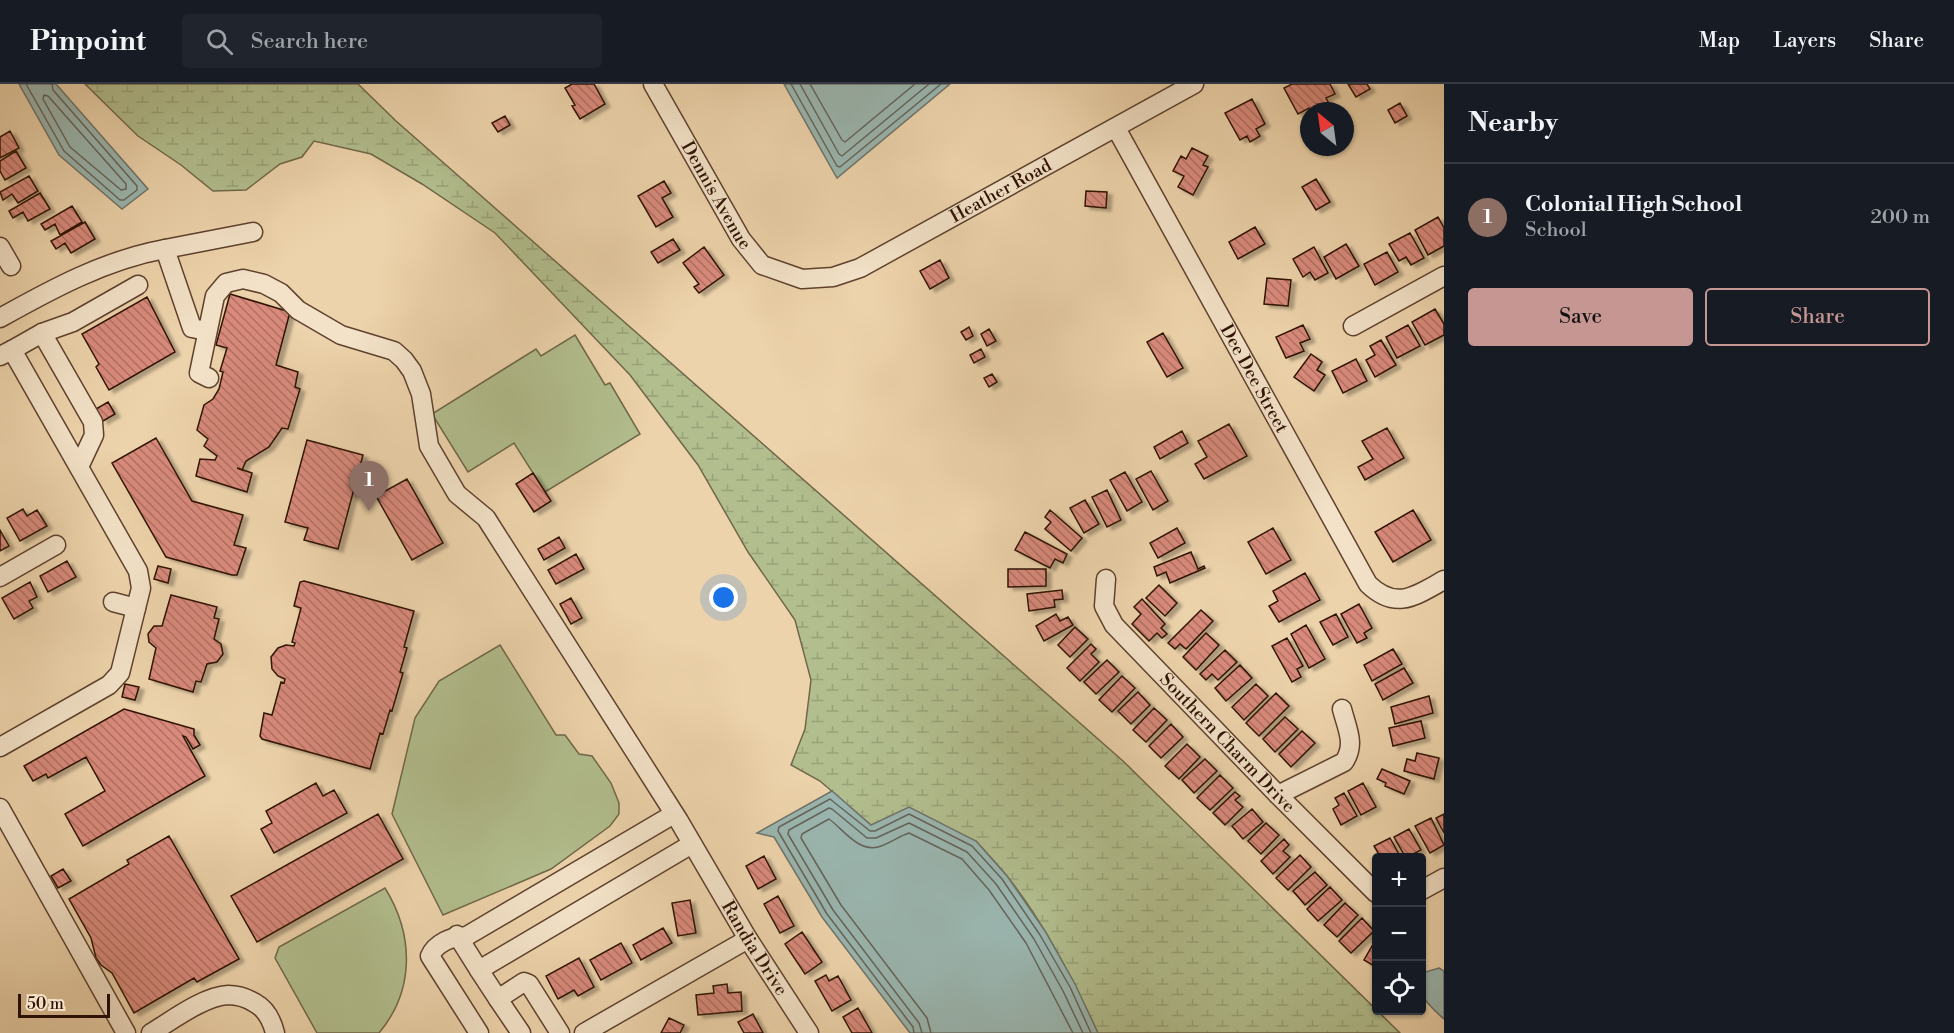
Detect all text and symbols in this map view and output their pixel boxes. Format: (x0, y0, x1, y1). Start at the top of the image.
search box (182, 14, 602, 68)
text: Pinpoint (30, 24, 146, 59)
icon: search (203, 25, 236, 58)
text: Search here (251, 28, 368, 55)
text: Map (1699, 28, 1740, 54)
text: Layers (1773, 28, 1836, 54)
text: Share (1869, 28, 1924, 54)
north arrow (1300, 102, 1354, 156)
text: Nearby (1468, 107, 1558, 139)
street label: Dennis Avenue (676, 137, 757, 254)
street label: Heather Road (946, 153, 1056, 228)
text: Colonial High School (1525, 191, 1742, 218)
text: 1 (1483, 205, 1492, 230)
text: 200 m (1870, 205, 1930, 230)
text: School (1525, 218, 1587, 243)
button: Save (1468, 288, 1693, 346)
button: Share (1705, 288, 1930, 346)
street label: Dee Dee Street (1215, 320, 1294, 437)
pin: 1 (350, 462, 388, 511)
your location (709, 583, 738, 612)
street label: Southern Charm Drive (1155, 668, 1300, 817)
map controls (1372, 853, 1426, 1015)
button: + (1372, 853, 1426, 907)
street label: Randia Drive (717, 896, 793, 1000)
button: − (1372, 907, 1426, 961)
button: locate (1372, 961, 1426, 1015)
scale bar (18, 991, 110, 1018)
text: 50 m (27, 994, 64, 1014)

